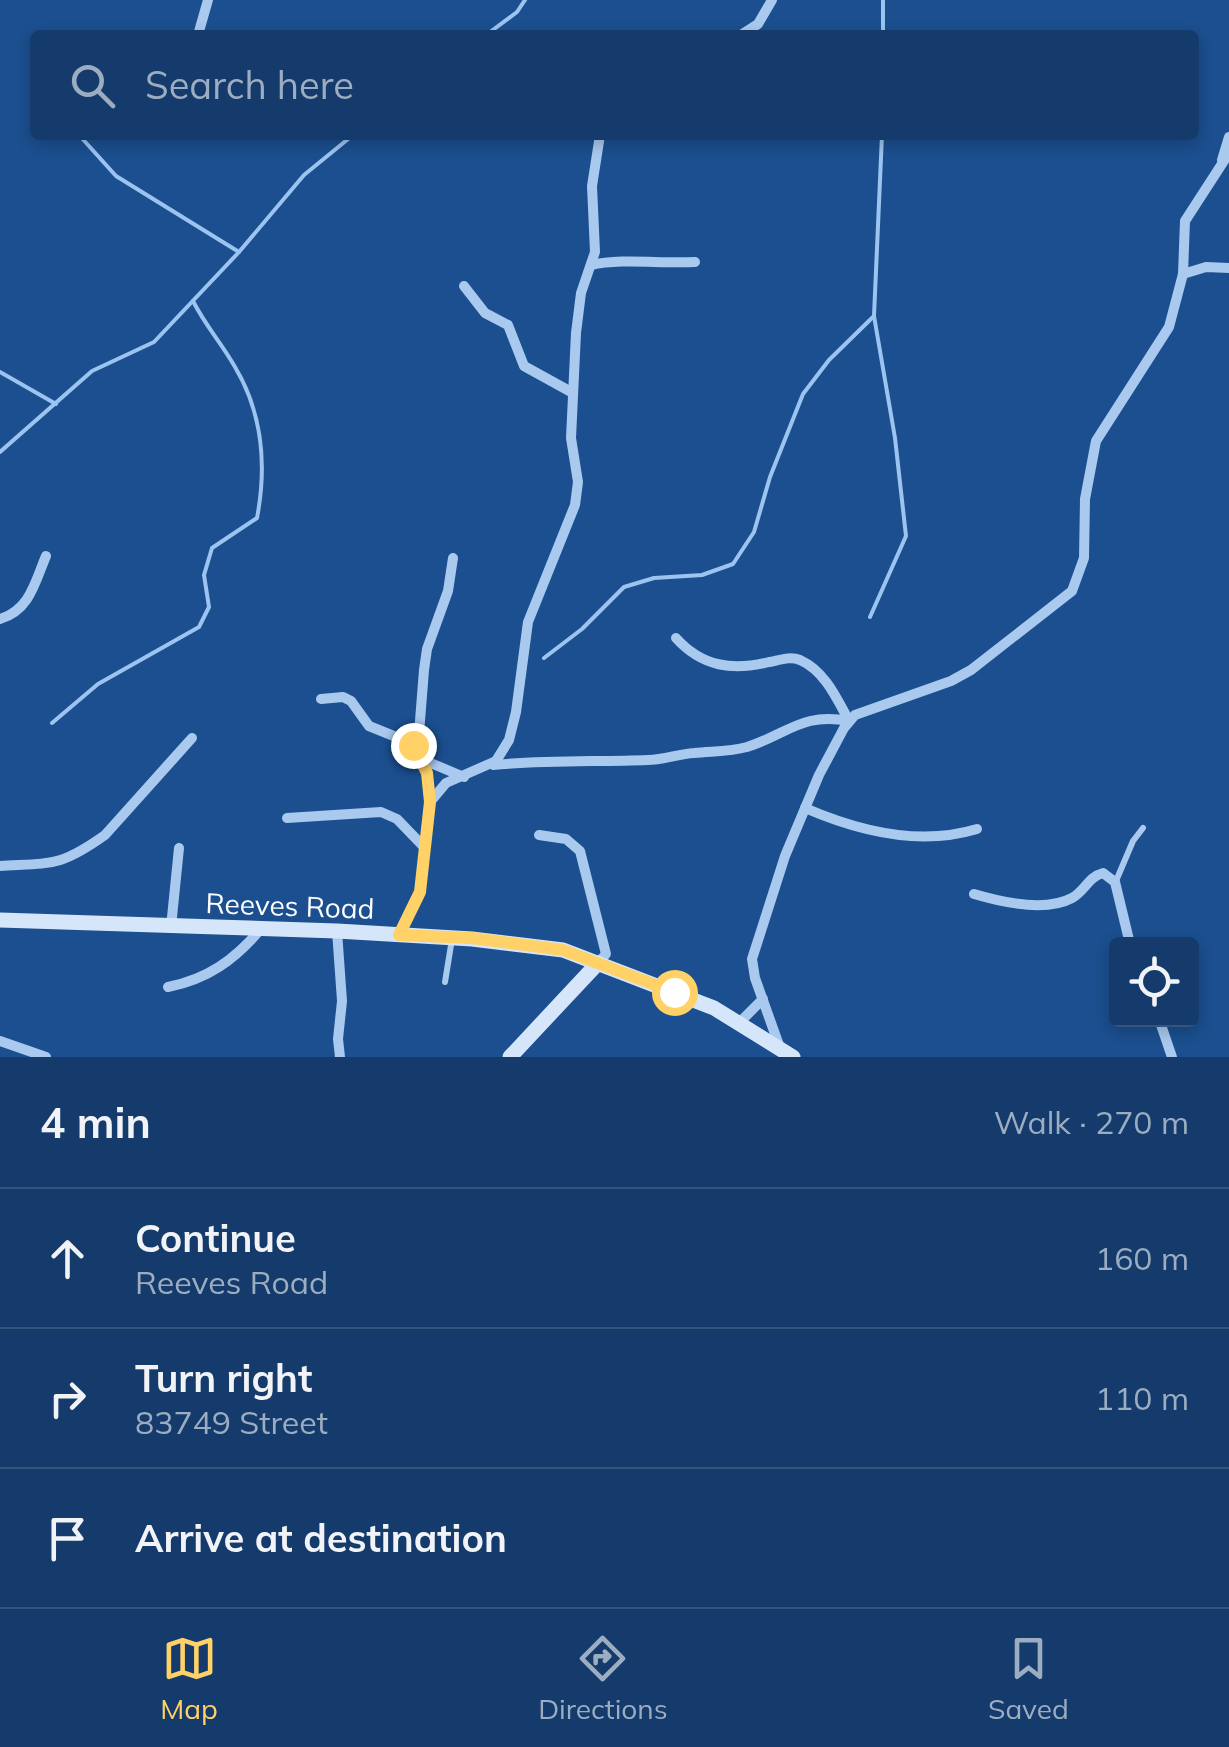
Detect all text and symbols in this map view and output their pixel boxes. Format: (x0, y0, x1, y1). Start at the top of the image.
search box (30, 30, 1199, 140)
icon: search (65, 58, 120, 113)
text: Search here (145, 61, 354, 109)
route end (391, 723, 437, 769)
street label: Reeves Road (205, 885, 375, 926)
map controls (1109, 937, 1199, 1027)
button: locate (1109, 937, 1199, 1027)
route start (652, 970, 698, 1016)
text: 4 min (40, 1096, 151, 1149)
text: Walk · 270 m (994, 1102, 1189, 1142)
text: Continue (135, 1214, 296, 1262)
icon: ahead (40, 1231, 95, 1286)
text: 160 m (1095, 1238, 1189, 1278)
text: Reeves Road (135, 1262, 328, 1302)
text: Turn right (135, 1354, 312, 1402)
icon: right (40, 1371, 95, 1426)
text: 110 m (1095, 1378, 1189, 1418)
text: 83749 Street (135, 1402, 328, 1442)
icon: arrive (40, 1511, 95, 1566)
text: Arrive at destination (135, 1514, 507, 1562)
tab: Map (160, 1631, 218, 1726)
tab: Directions (538, 1631, 668, 1726)
tab: Saved (988, 1631, 1069, 1726)

